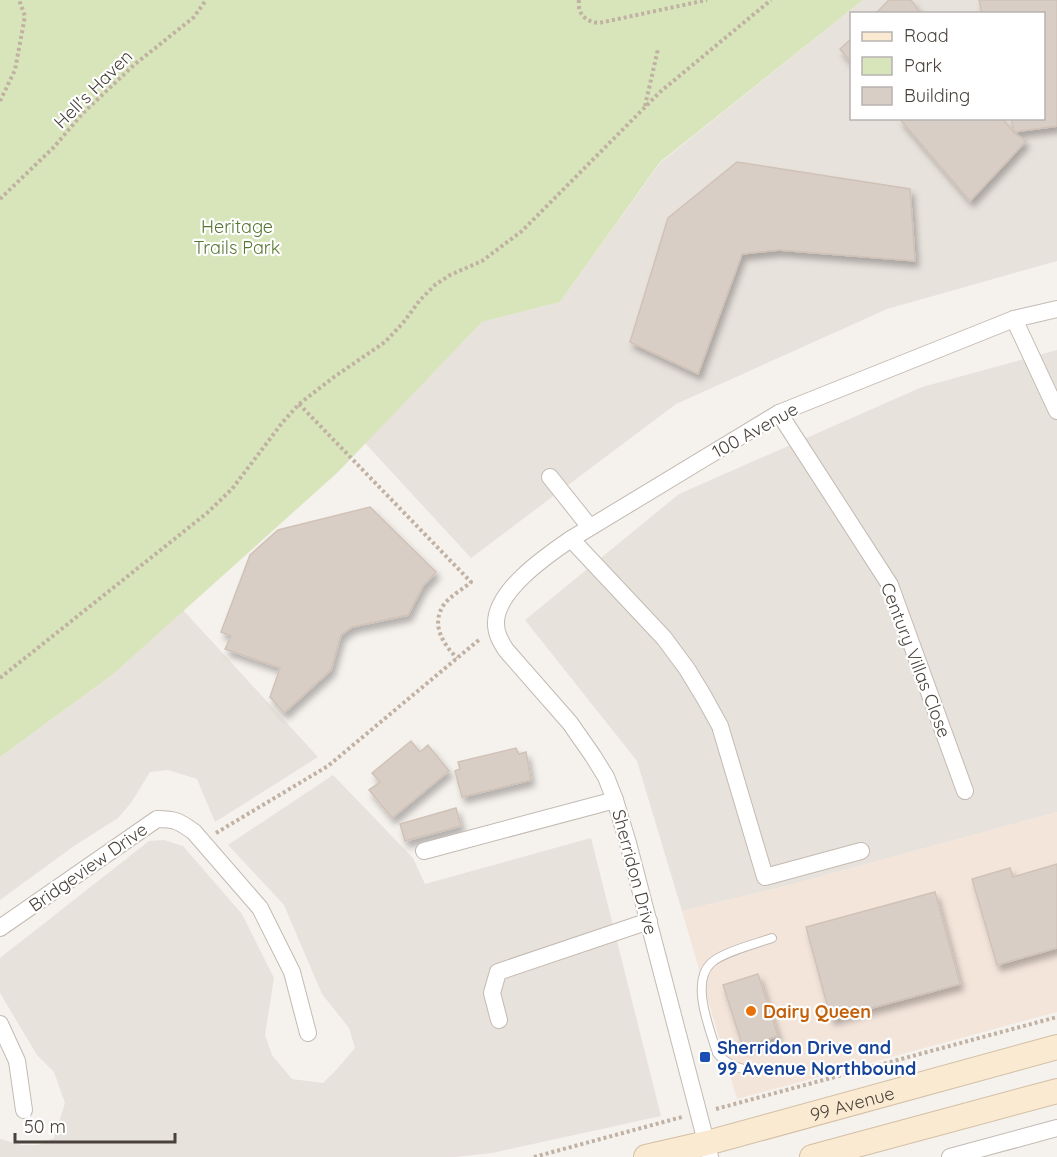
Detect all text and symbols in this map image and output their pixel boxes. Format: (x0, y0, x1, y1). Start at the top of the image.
legend (850, 12, 1045, 120)
text: Road (904, 24, 949, 47)
street label: Hell's Haven (49, 45, 137, 133)
text: Park (904, 54, 942, 77)
text: Building (904, 84, 970, 107)
park label: Heritage Trails Park (194, 215, 280, 259)
street label: 100 Avenue (708, 397, 802, 463)
street label: Century Villas Close (876, 579, 956, 741)
street label: Sherridon Drive (607, 807, 663, 937)
street label: Bridgeview Drive (24, 818, 152, 916)
place label: Dairy Queen (763, 1000, 871, 1023)
marker: Dairy Queen (744, 1004, 758, 1018)
place label: Sherridon Drive and 99 Avenue Northbound (717, 1036, 916, 1080)
marker: Sherridon Drive and 99 Avenue Northbound (698, 1050, 712, 1064)
street label: 99 Avenue (807, 1081, 897, 1126)
scale bar (15, 1106, 176, 1144)
text: 50 m (24, 1115, 66, 1138)

